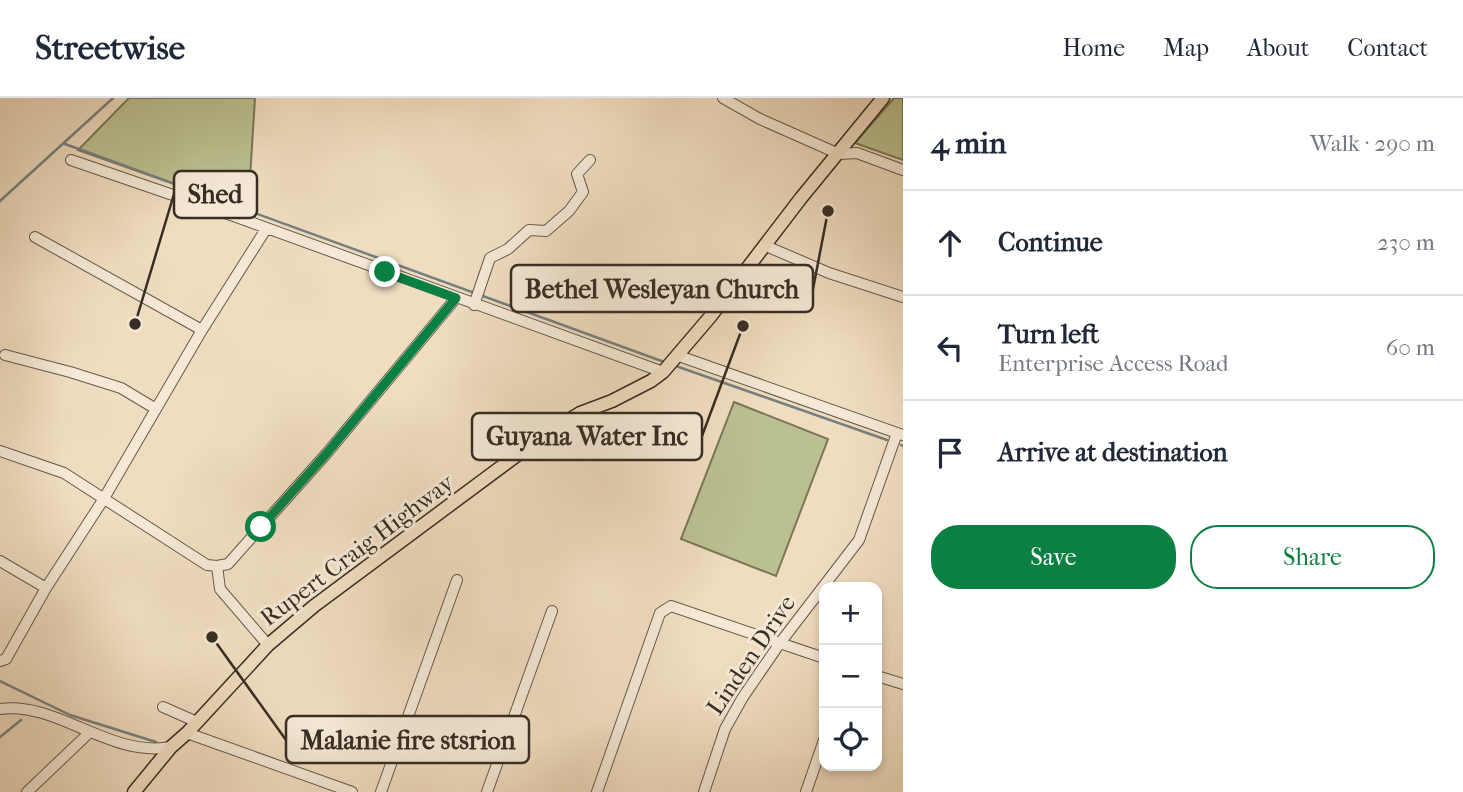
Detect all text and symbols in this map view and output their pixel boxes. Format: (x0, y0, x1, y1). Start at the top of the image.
text: Streetwise (35, 29, 185, 68)
text: Home (1063, 34, 1125, 62)
text: Map (1163, 34, 1209, 62)
text: About (1247, 34, 1309, 62)
text: Contact (1347, 34, 1428, 62)
text: 4 min (931, 126, 1006, 161)
text: Walk · 290 m (1310, 130, 1435, 157)
callout: Shed (174, 171, 257, 218)
text: Shed (188, 179, 243, 210)
icon: ahead (931, 224, 969, 262)
text: Continue (998, 227, 1103, 258)
text: 230 m (1377, 229, 1435, 256)
route end (369, 256, 400, 287)
callout: Bethel Wesleyan Church (511, 265, 813, 312)
text: Bethel Wesleyan Church (525, 274, 800, 305)
text: Turn left (998, 319, 1099, 350)
icon: left (931, 329, 969, 367)
text: 60 m (1386, 334, 1435, 361)
text: Enterprise Access Road (998, 350, 1229, 377)
callout: Guyana Water Inc (472, 413, 702, 460)
text: Guyana Water Inc (486, 421, 689, 452)
icon: arrive (931, 434, 969, 472)
text: Arrive at destination (998, 437, 1228, 468)
street label: Rupert Craig Highway (255, 467, 460, 632)
route start (245, 511, 276, 542)
button: Save (931, 525, 1176, 589)
button: Share (1190, 525, 1435, 589)
map controls (819, 582, 882, 771)
button: + (819, 582, 882, 645)
street label: Linden Drive (701, 590, 801, 720)
button: − (819, 645, 882, 708)
button: locate (819, 708, 882, 771)
callout: Malanie fire stsrion (286, 716, 529, 763)
text: Malanie fire stsrion (301, 725, 516, 756)

